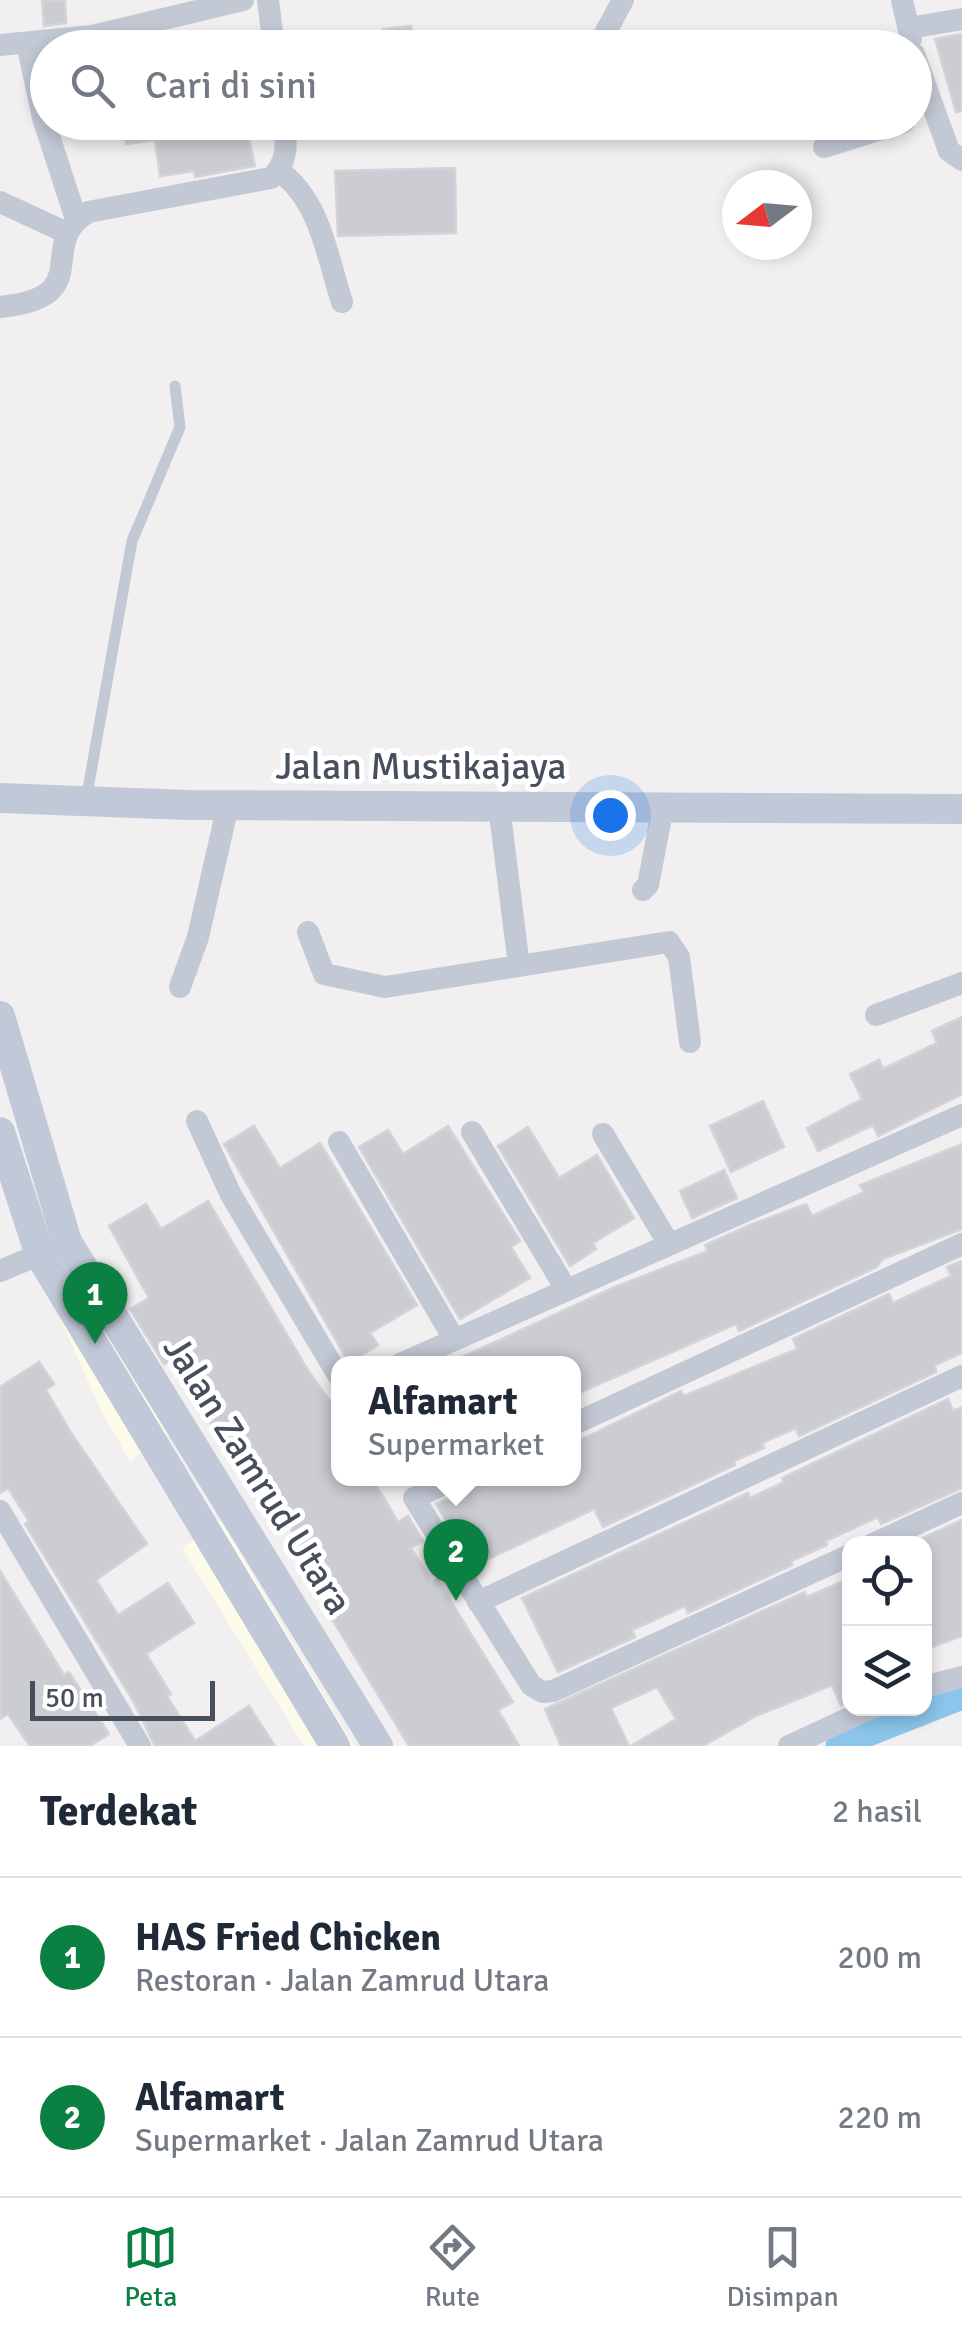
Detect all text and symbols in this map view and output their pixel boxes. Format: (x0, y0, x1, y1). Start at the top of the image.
search box (30, 30, 932, 140)
icon: search (65, 58, 120, 113)
text: Cari di sini (145, 62, 317, 109)
north arrow (722, 170, 812, 260)
street label: Jalan Mustikajaya (275, 743, 567, 790)
your location (585, 790, 636, 841)
pin: 1 (62, 1262, 128, 1344)
street label: Jalan Zamrud Utara (153, 1327, 362, 1623)
popup (331, 1356, 581, 1486)
text: Alfamart (368, 1378, 517, 1425)
text: Supermarket (368, 1425, 544, 1464)
pin: 2 (424, 1518, 488, 1601)
map controls (842, 1536, 932, 1716)
button: locate (842, 1536, 932, 1626)
button: layers (842, 1626, 932, 1716)
scale bar (30, 1676, 215, 1720)
text: 50 m (45, 1681, 104, 1715)
text: Terdekat (40, 1786, 197, 1837)
text: 2 hasil (832, 1792, 922, 1831)
text: HAS Fried Chicken (135, 1914, 441, 1961)
text: 1 (64, 1938, 81, 1977)
text: 200 m (838, 1938, 922, 1977)
text: Restoran · Jalan Zamrud Utara (135, 1961, 549, 2000)
text: Alfamart (135, 2074, 284, 2121)
text: 2 (64, 2098, 81, 2137)
text: 220 m (838, 2098, 922, 2137)
text: Supermarket · Jalan Zamrud Utara (135, 2121, 604, 2160)
tab: Peta (123, 2220, 178, 2314)
tab: Rute (425, 2220, 480, 2314)
tab: Disimpan (726, 2220, 839, 2314)

